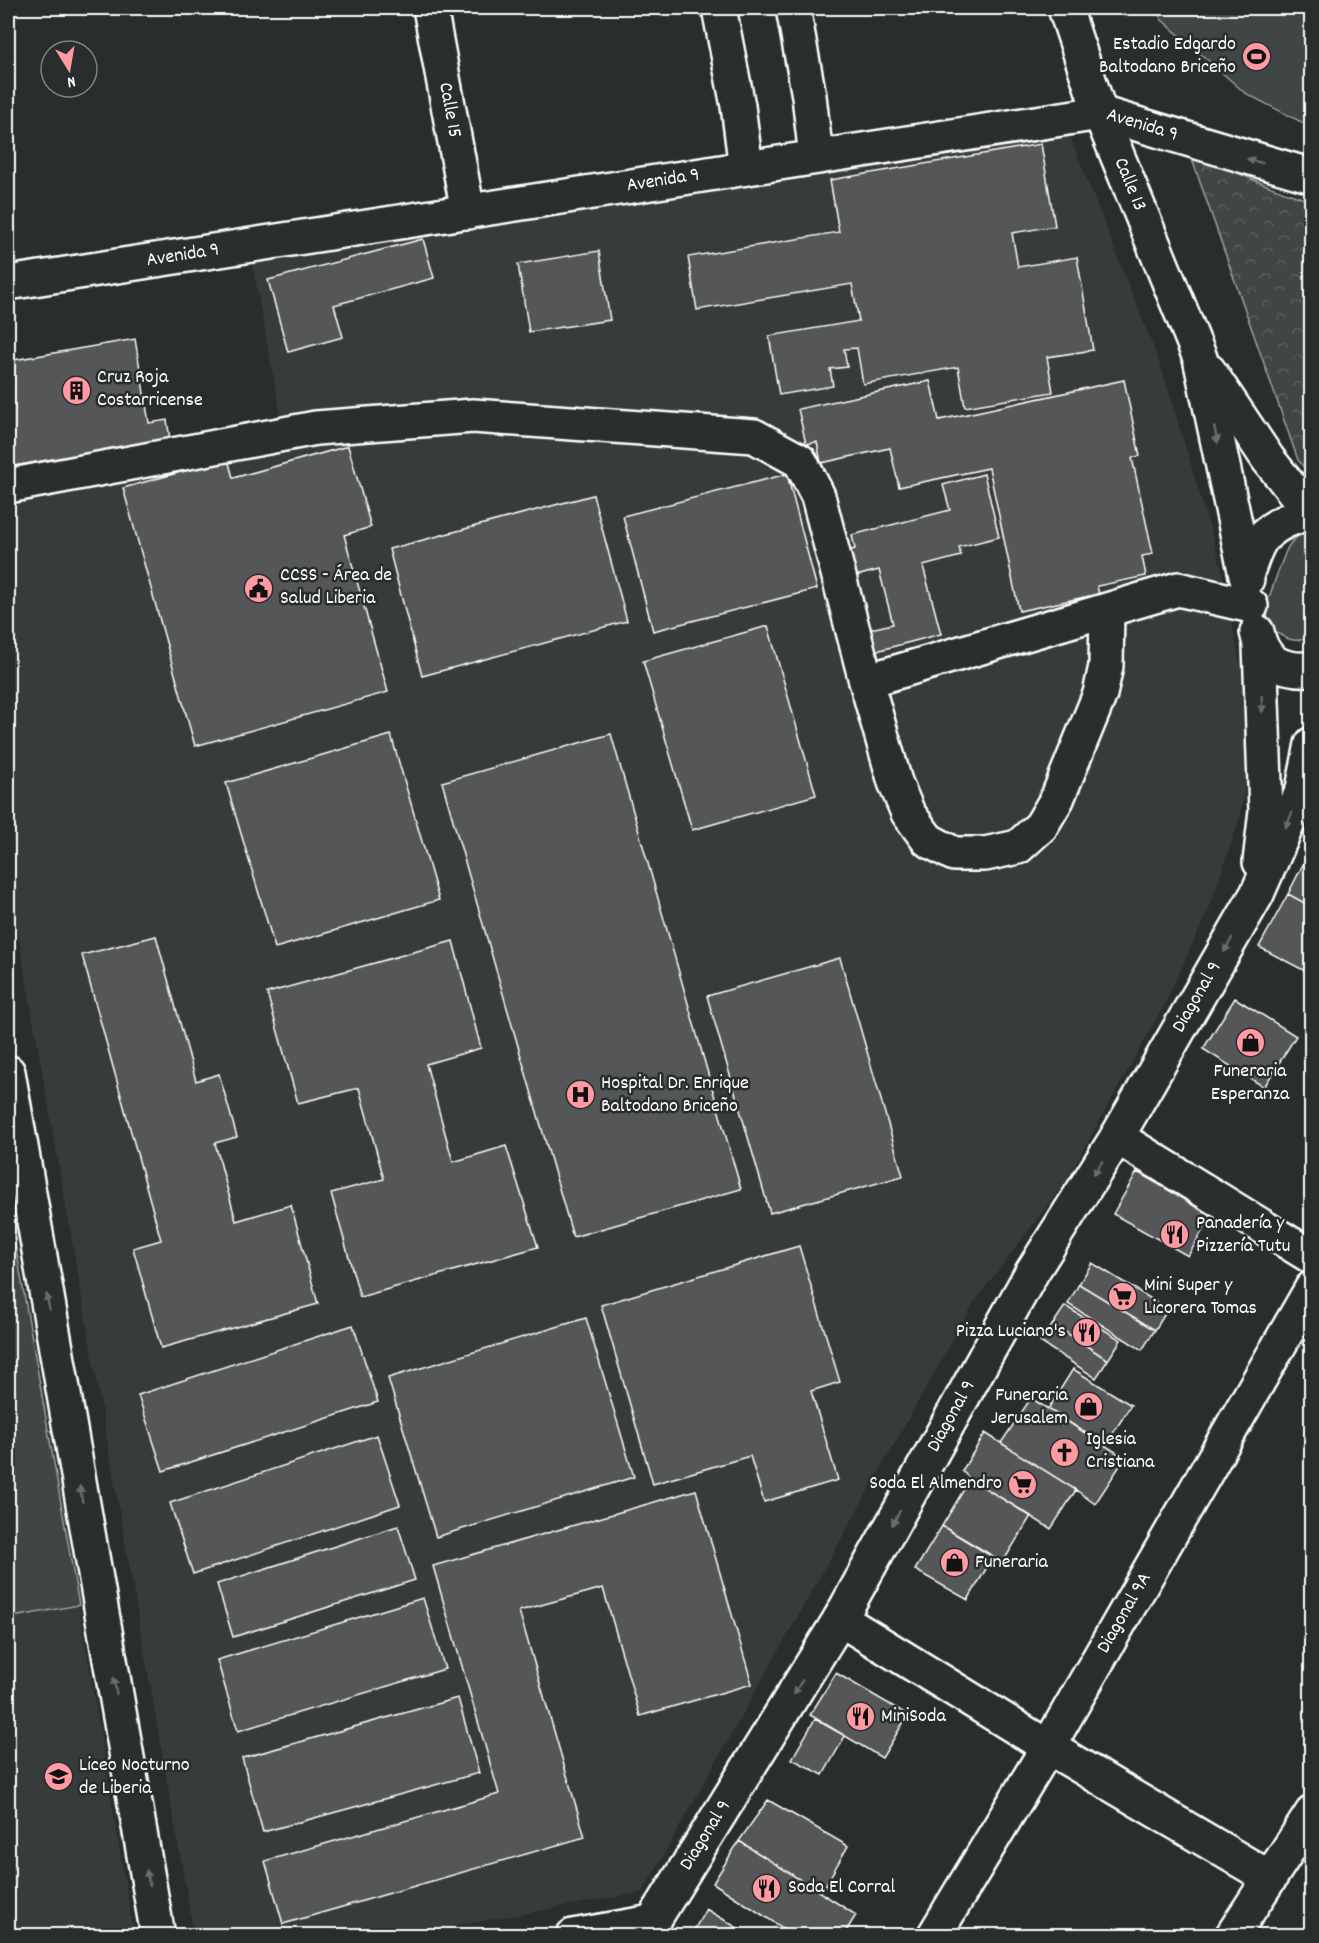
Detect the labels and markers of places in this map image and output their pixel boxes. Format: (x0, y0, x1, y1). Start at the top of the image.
place label: Estadio Edgardo Baltodano Briceño (1099, 31, 1236, 82)
sports icon: Estadio Edgardo Baltodano Briceño (1241, 40, 1273, 72)
place label: Cruz Roja Costarricense (97, 364, 203, 415)
building icon: Cruz Roja Costarricense (60, 374, 92, 406)
place label: CCSS - Área de Salud Liberia (280, 562, 392, 613)
public building icon: CCSS - Área de Salud Liberia (243, 572, 275, 604)
shop icon: Funeraria Esperanza (1234, 1026, 1266, 1058)
place label: Funeraria Esperanza (1211, 1058, 1290, 1109)
place label: Hospital Dr. Enrique Baltodano Briceño (601, 1070, 749, 1121)
hospital icon: Hospital Dr. Enrique Baltodano Briceño (564, 1079, 596, 1111)
place label: Panadería y Pizzería Tutu (1196, 1210, 1290, 1261)
restaurant icon: Panadería y Pizzería Tutu (1159, 1219, 1191, 1251)
place label: Mini Super y Licorera Tomas (1144, 1272, 1257, 1323)
supermarket icon: Mini Super y Licorera Tomas (1107, 1281, 1139, 1313)
restaurant icon: Pizza Luciano's (1071, 1316, 1103, 1348)
place label: Pizza Luciano's (956, 1318, 1066, 1346)
place label: Funeraria Jerusalem (991, 1382, 1069, 1433)
shop icon: Funeraria Jerusalem (1073, 1391, 1105, 1423)
place label: Iglesia Cristiana (1086, 1426, 1155, 1477)
church icon: Iglesia Cristiana (1049, 1436, 1081, 1468)
supermarket icon: Soda El Almendro (1007, 1468, 1039, 1500)
place label: Soda El Almendro (869, 1470, 1002, 1498)
shop icon: Funeraria (938, 1547, 970, 1579)
place label: Funeraria (975, 1549, 1048, 1577)
restaurant icon: MiniSoda (844, 1701, 876, 1733)
place label: MiniSoda (881, 1703, 946, 1731)
place label: Liceo Nocturno de Liberia (79, 1752, 190, 1803)
school or university icon: Liceo Nocturno de Liberia (42, 1761, 74, 1793)
restaurant icon: Soda El Corral (751, 1872, 783, 1904)
place label: Soda El Corral (788, 1874, 895, 1902)

